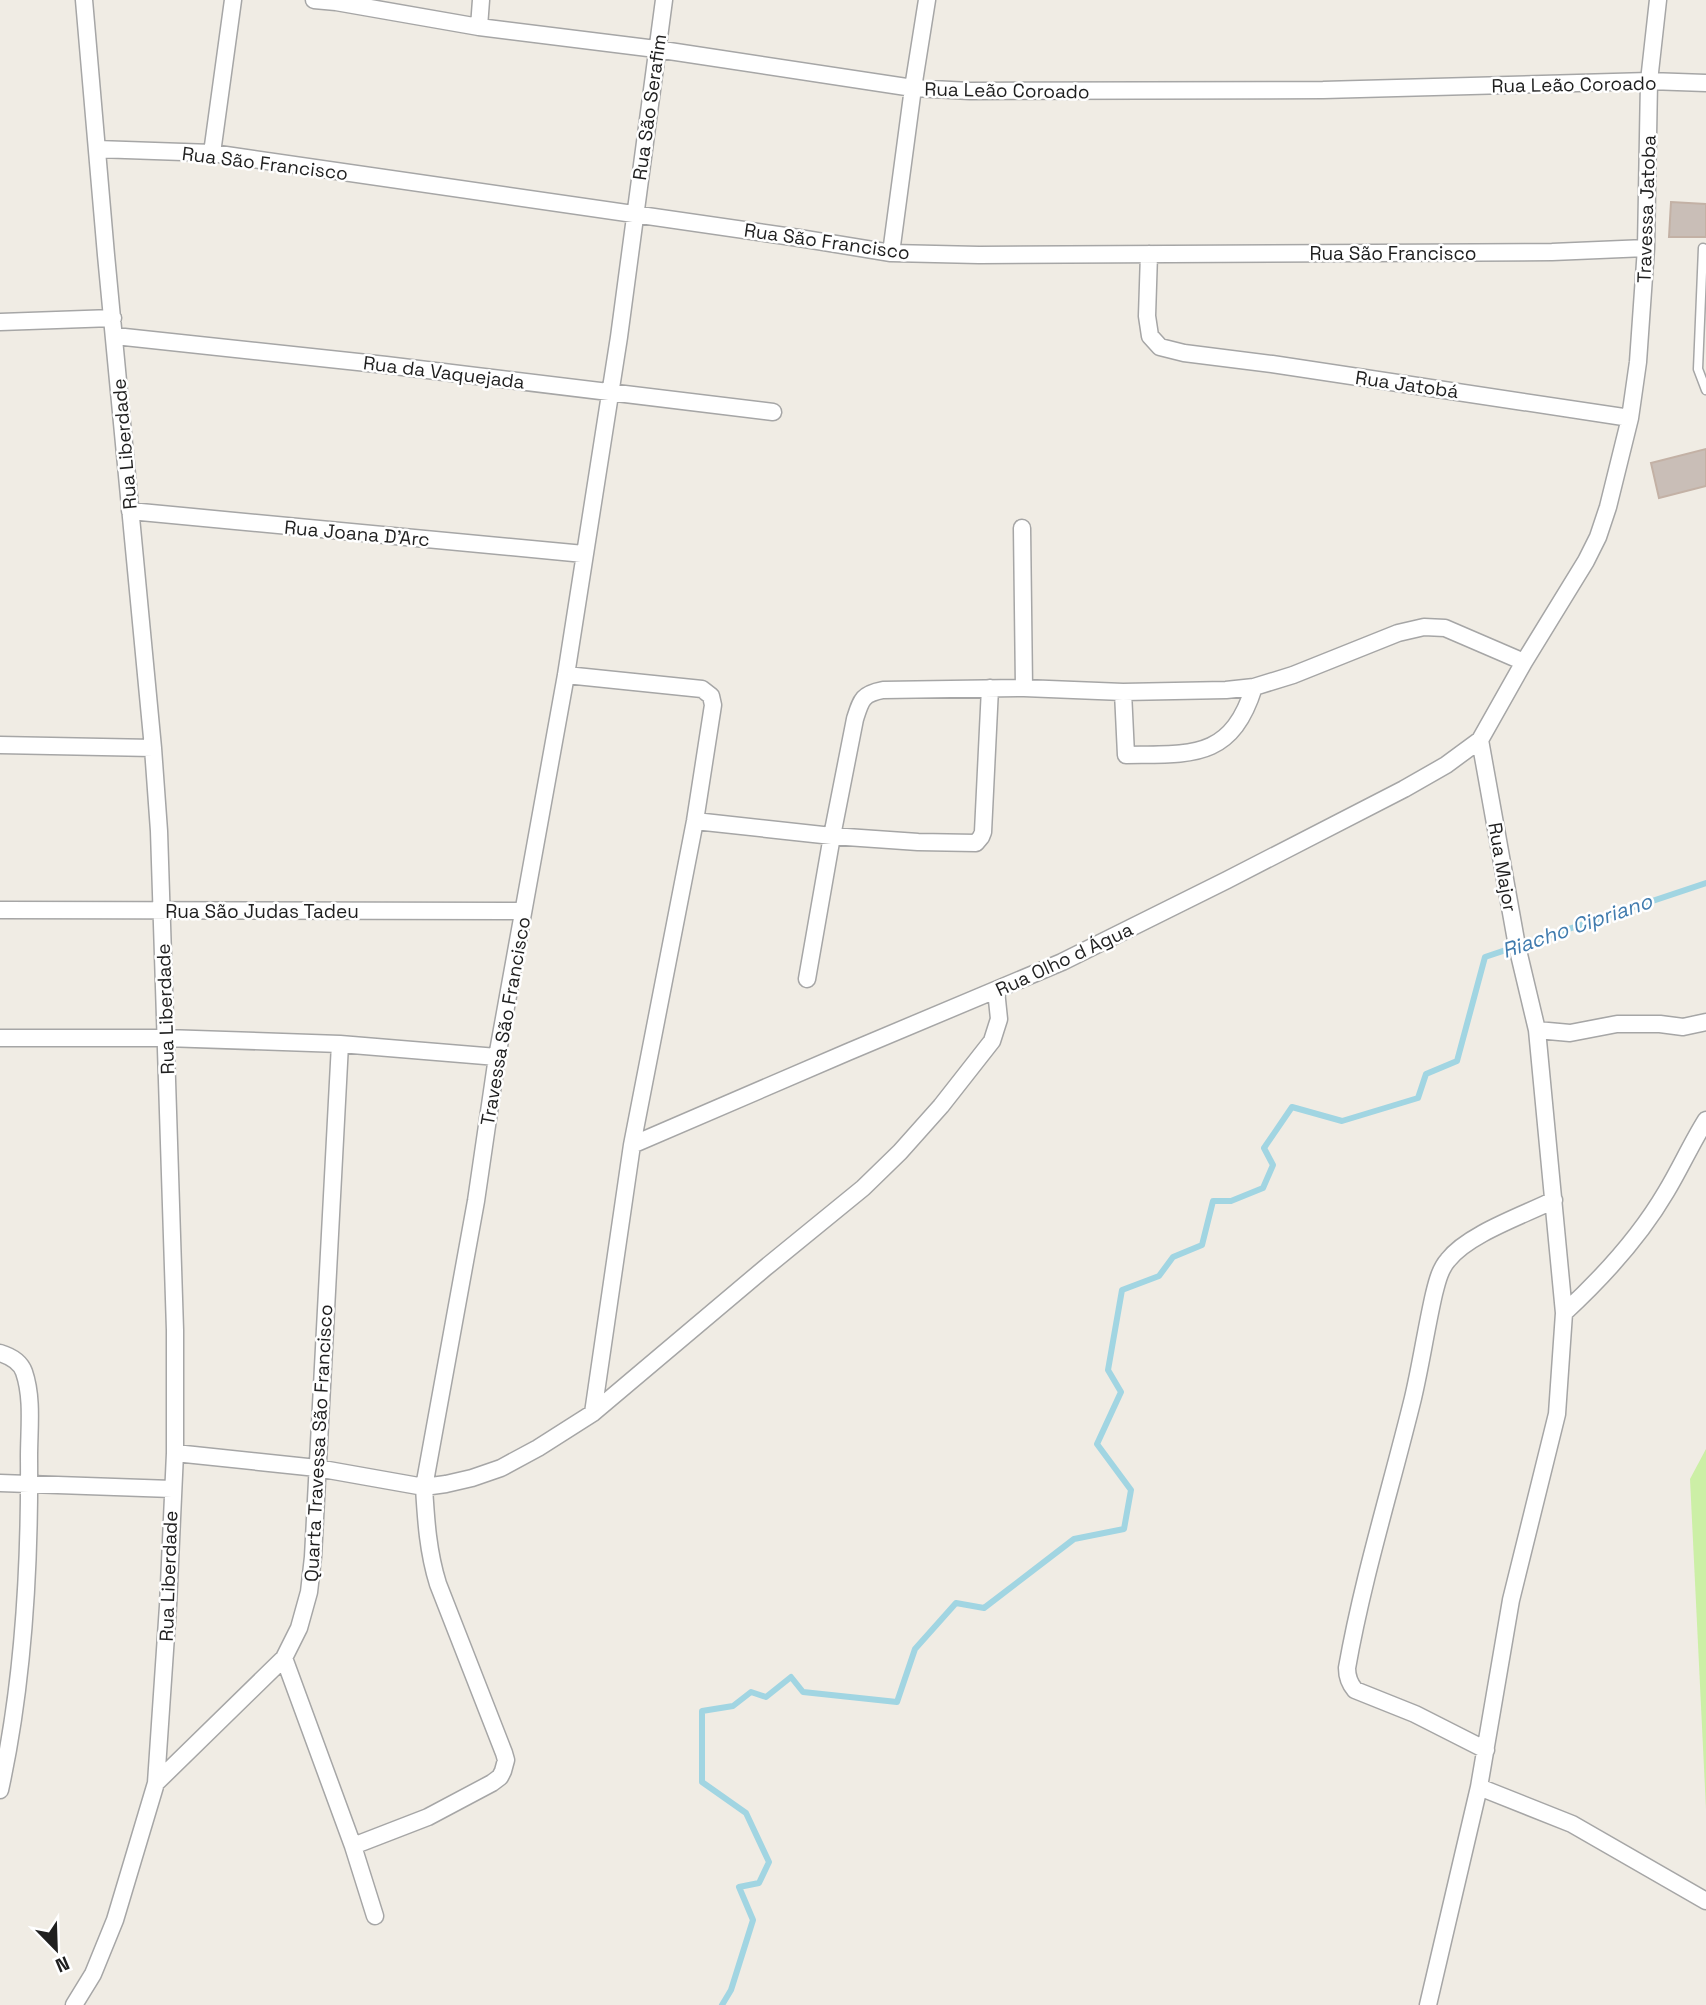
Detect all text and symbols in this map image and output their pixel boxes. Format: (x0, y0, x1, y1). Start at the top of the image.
street label: Rua São Serafim (627, 32, 672, 182)
street label: Rua Leão Coroado (1491, 71, 1657, 98)
street label: Rua Leão Coroado (924, 77, 1090, 104)
street label: Travessa Jatoba (1631, 134, 1662, 284)
street label: Rua São Francisco (180, 141, 349, 186)
street label: Rua São Francisco (742, 217, 911, 266)
street label: Rua São Francisco (1309, 241, 1477, 266)
street label: Rua da Vaquejada (362, 350, 526, 395)
street label: Rua Jatobá (1354, 365, 1460, 404)
street label: Rua Liberdade (106, 378, 143, 510)
street label: Rua Joana D'Arc (283, 515, 431, 552)
street label: Rua Major (1482, 820, 1523, 914)
water label: Riacho Cipriano (1498, 887, 1656, 964)
street label: Rua São Judas Tadeu (165, 899, 359, 924)
street label: Travessa São Francisco (475, 915, 536, 1127)
street label: Rua Olho d Água (992, 917, 1137, 1002)
street label: Rua Liberdade (151, 943, 180, 1075)
street label: Quarta Travessa São Francisco (299, 1304, 338, 1583)
street label: Rua Liberdade (154, 1510, 183, 1642)
north arrow (21, 1914, 91, 1984)
text: N (52, 1950, 73, 1978)

